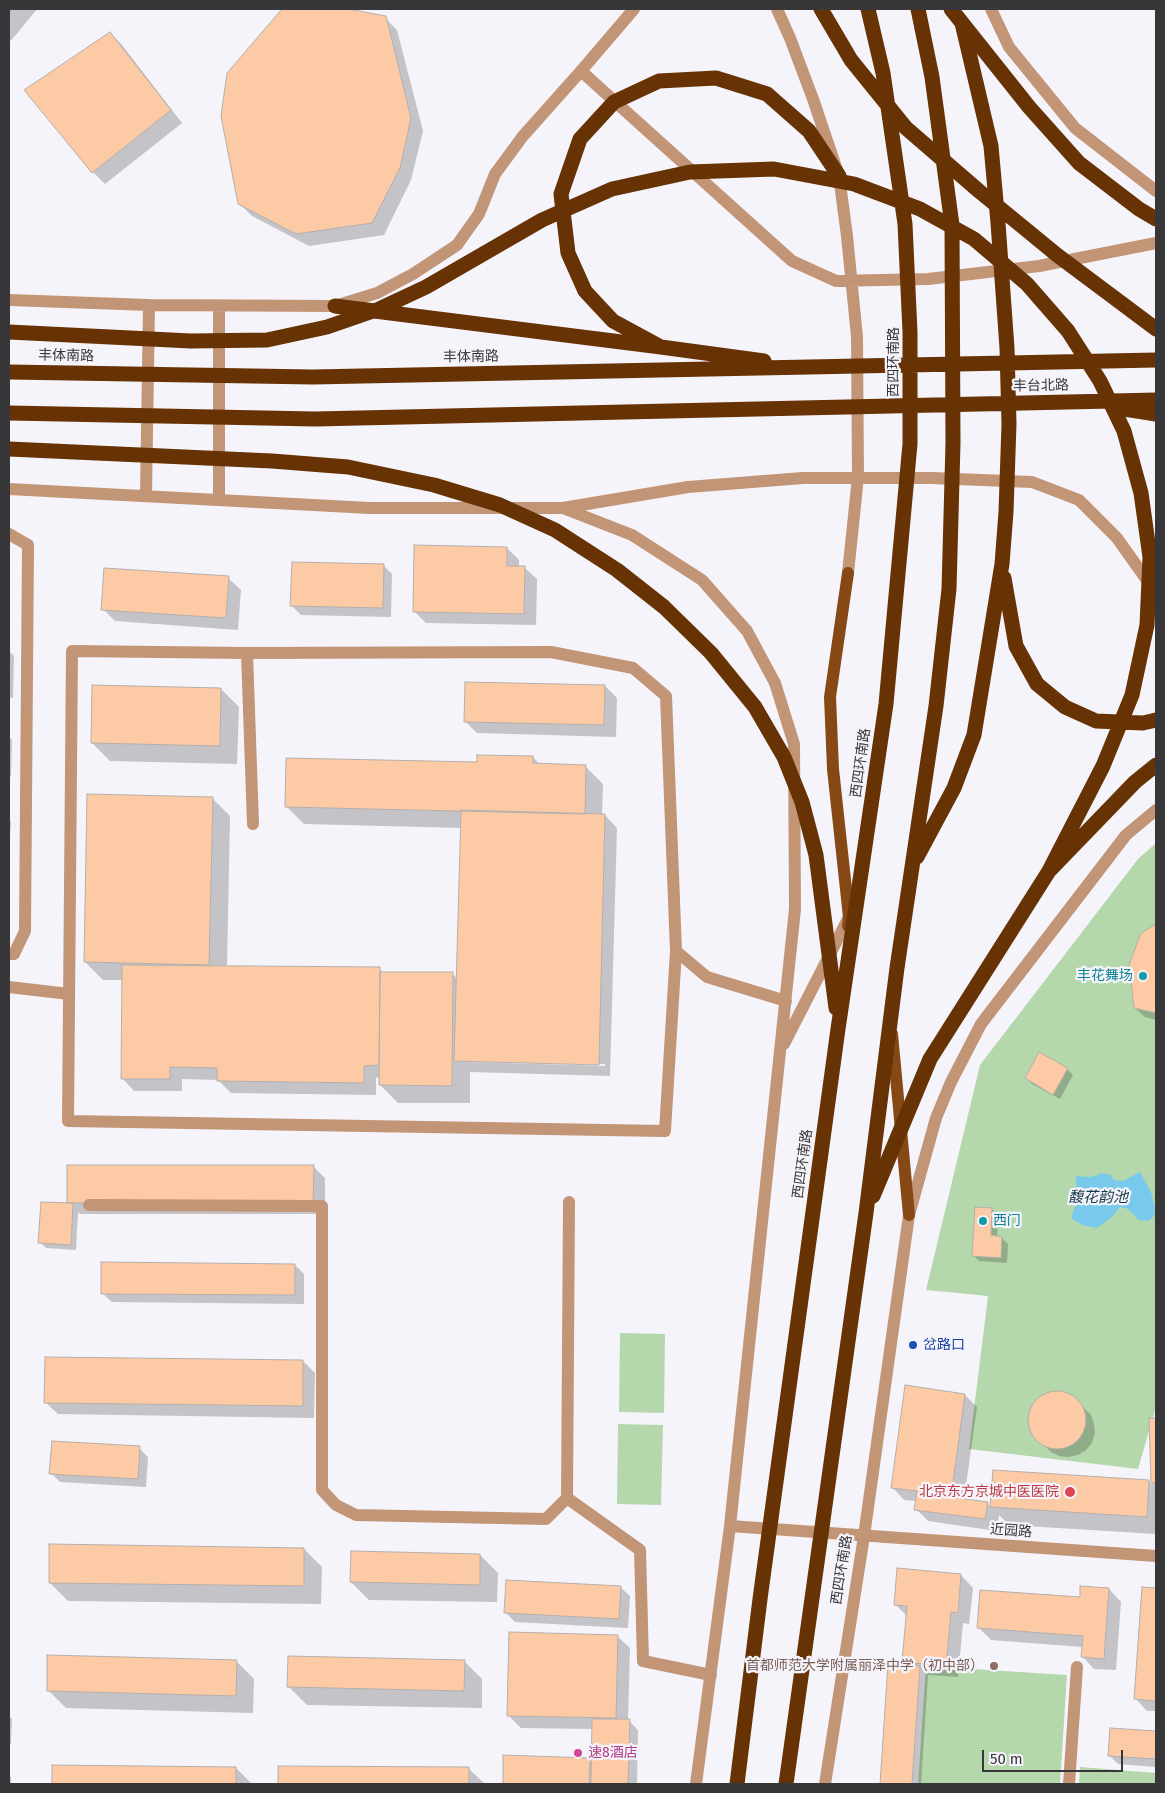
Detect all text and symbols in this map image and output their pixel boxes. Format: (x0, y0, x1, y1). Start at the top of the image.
street label: 西四环南路 (886, 327, 902, 397)
street label: 丰体南路 (38, 347, 94, 365)
street label: 丰体南路 (443, 348, 499, 366)
street label: 丰台北路 (1013, 377, 1069, 395)
street label: 西四环南路 (848, 727, 874, 799)
place label: 丰花舞场 (1077, 968, 1133, 984)
marker: 丰花舞场 (1137, 970, 1149, 982)
street label: 西四环南路 (790, 1128, 816, 1200)
water label: 馥花韵池 (1068, 1189, 1128, 1207)
place label: 西门 (993, 1213, 1021, 1229)
marker: 西门 (977, 1215, 989, 1227)
place label: 岔路口 (923, 1337, 965, 1353)
marker: 岔路口 (907, 1339, 919, 1351)
place label: 北京东方京城中医医院 (919, 1484, 1059, 1500)
marker: 北京东方京城中医医院 (1063, 1485, 1077, 1499)
street label: 近园路 (989, 1521, 1033, 1541)
street label: 西四环南路 (828, 1534, 856, 1606)
place label: 首都师范大学附属丽泽中学（初中部） (746, 1658, 984, 1674)
marker: 首都师范大学附属丽泽中学（初中部） (988, 1660, 1000, 1672)
scale bar (985, 1740, 1126, 1772)
place label: 速8酒店 (588, 1745, 638, 1761)
marker: 速8酒店 (572, 1747, 584, 1759)
text: 50 m (990, 1750, 1023, 1768)

